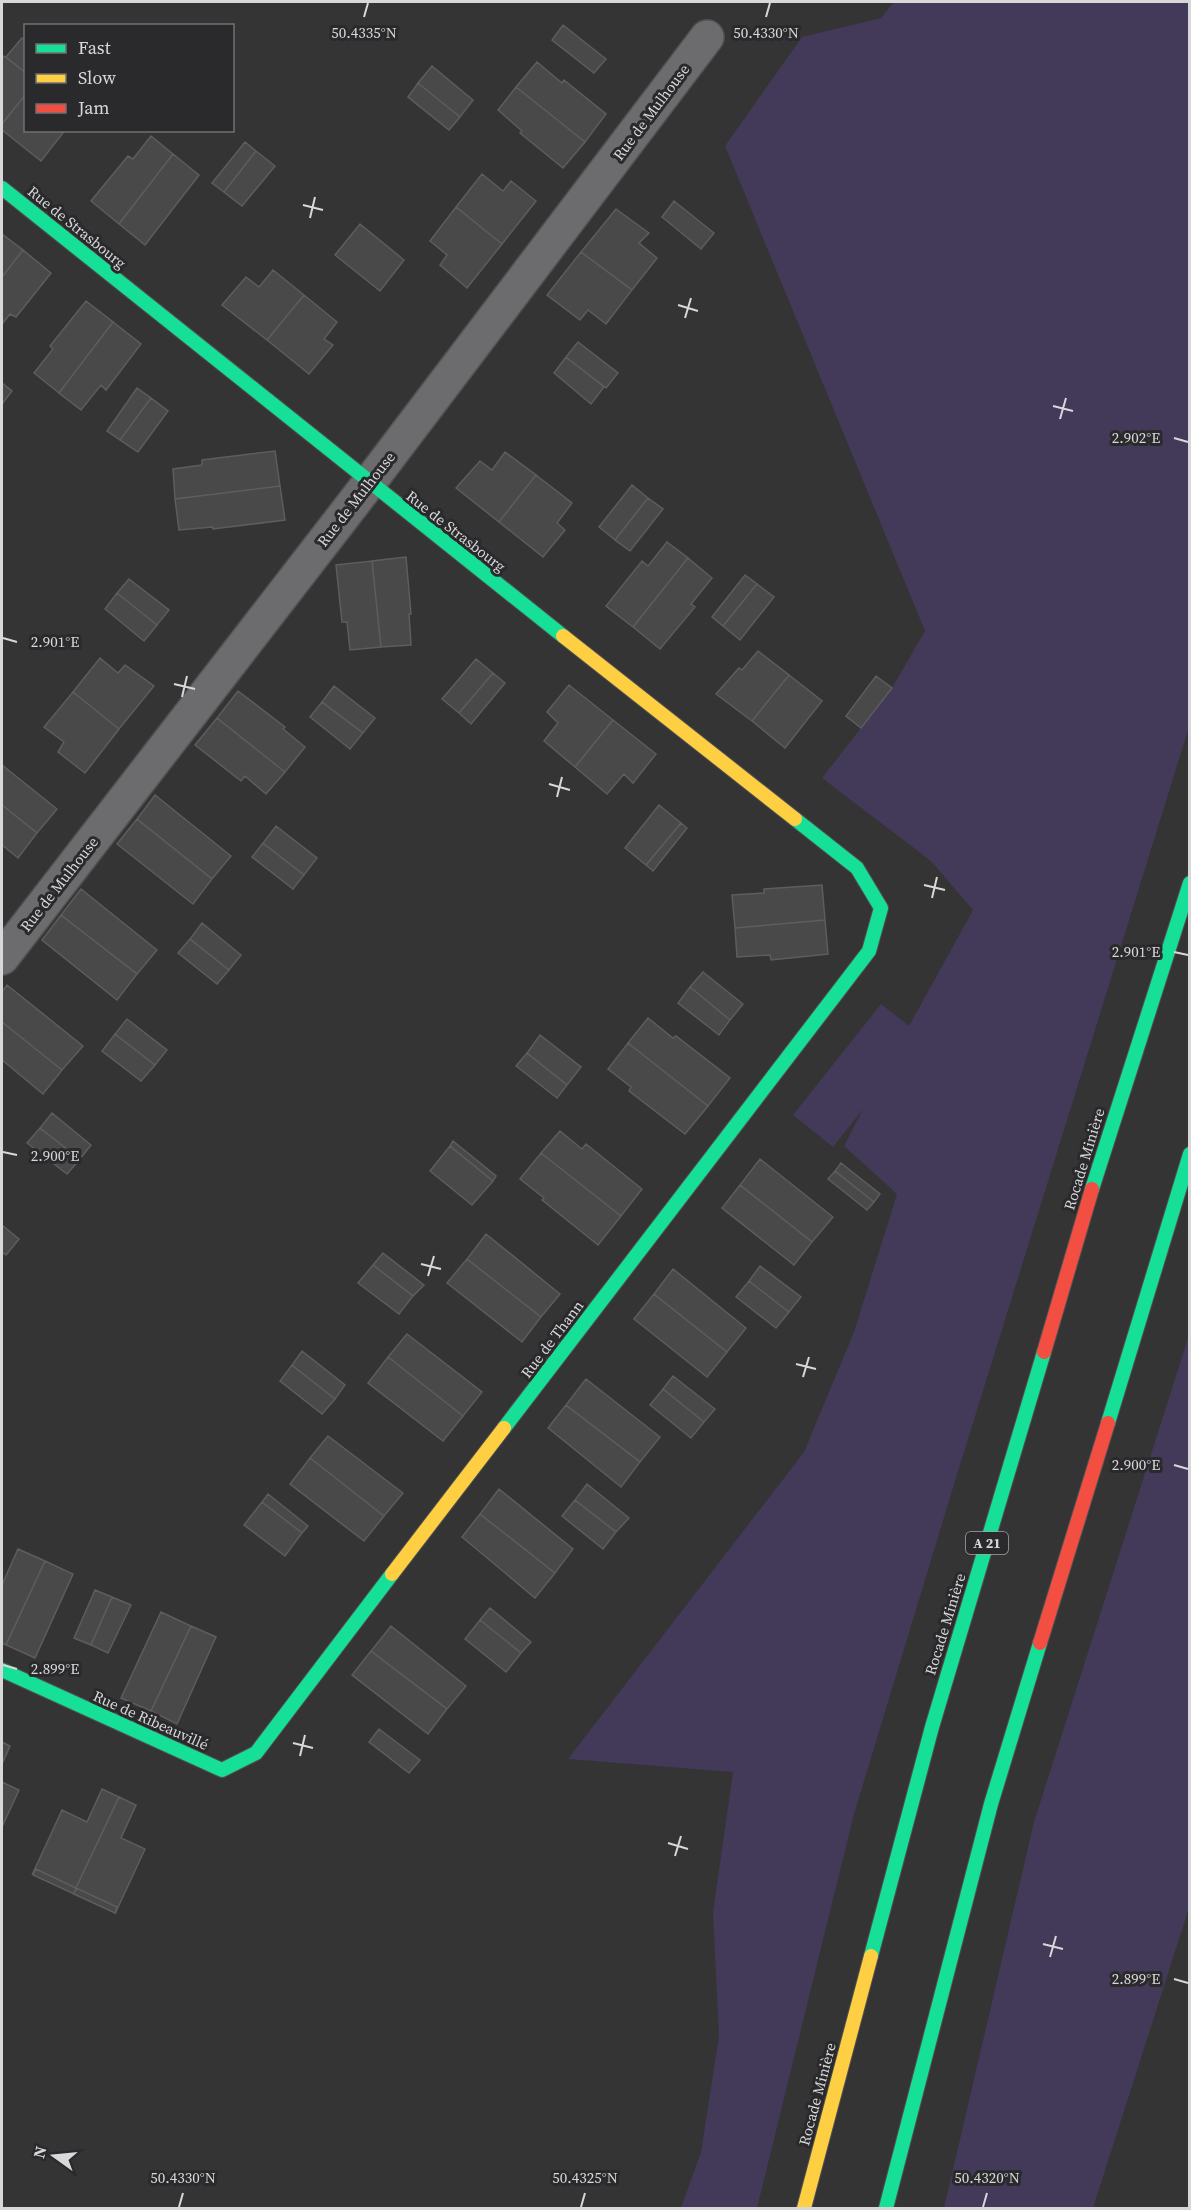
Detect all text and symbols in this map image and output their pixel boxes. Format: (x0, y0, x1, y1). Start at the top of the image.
text: 50.4335°N (331, 22, 397, 43)
text: 50.4330°N (733, 22, 799, 43)
legend (24, 24, 234, 132)
text: Fast (78, 35, 111, 60)
street label: Rue de Mulhouse (608, 59, 694, 164)
text: Slow (78, 65, 116, 90)
text: Jam (77, 95, 110, 120)
street label: Rue de Strasbourg (23, 181, 131, 273)
text: 2.902°E (1112, 427, 1160, 448)
street label: Rue de Mulhouse (312, 447, 400, 551)
street label: Rue de Strasbourg (402, 485, 510, 577)
text: 2.901°E (31, 631, 79, 652)
street label: Rue de Mulhouse (15, 832, 103, 936)
text: 2.901°E (1112, 941, 1160, 962)
street label: Rocade Minière (1059, 1105, 1110, 1213)
text: 2.900°E (31, 1145, 79, 1166)
street label: Rue de Thann (516, 1296, 588, 1382)
text: 2.900°E (1112, 1454, 1160, 1475)
road number: A 21 (966, 1532, 1008, 1554)
street label: Rocade Minière (920, 1570, 971, 1678)
text: 2.899°E (31, 1658, 79, 1679)
street label: Rue de Ribeauvillé (90, 1685, 212, 1755)
text: 2.899°E (1112, 1968, 1160, 1989)
street label: Rocade Minière (793, 2040, 841, 2148)
north arrow (24, 2126, 84, 2186)
text: N (27, 2143, 52, 2161)
text: 50.4330°N (150, 2167, 216, 2188)
text: 50.4325°N (552, 2167, 618, 2188)
text: 50.4320°N (954, 2167, 1020, 2188)

